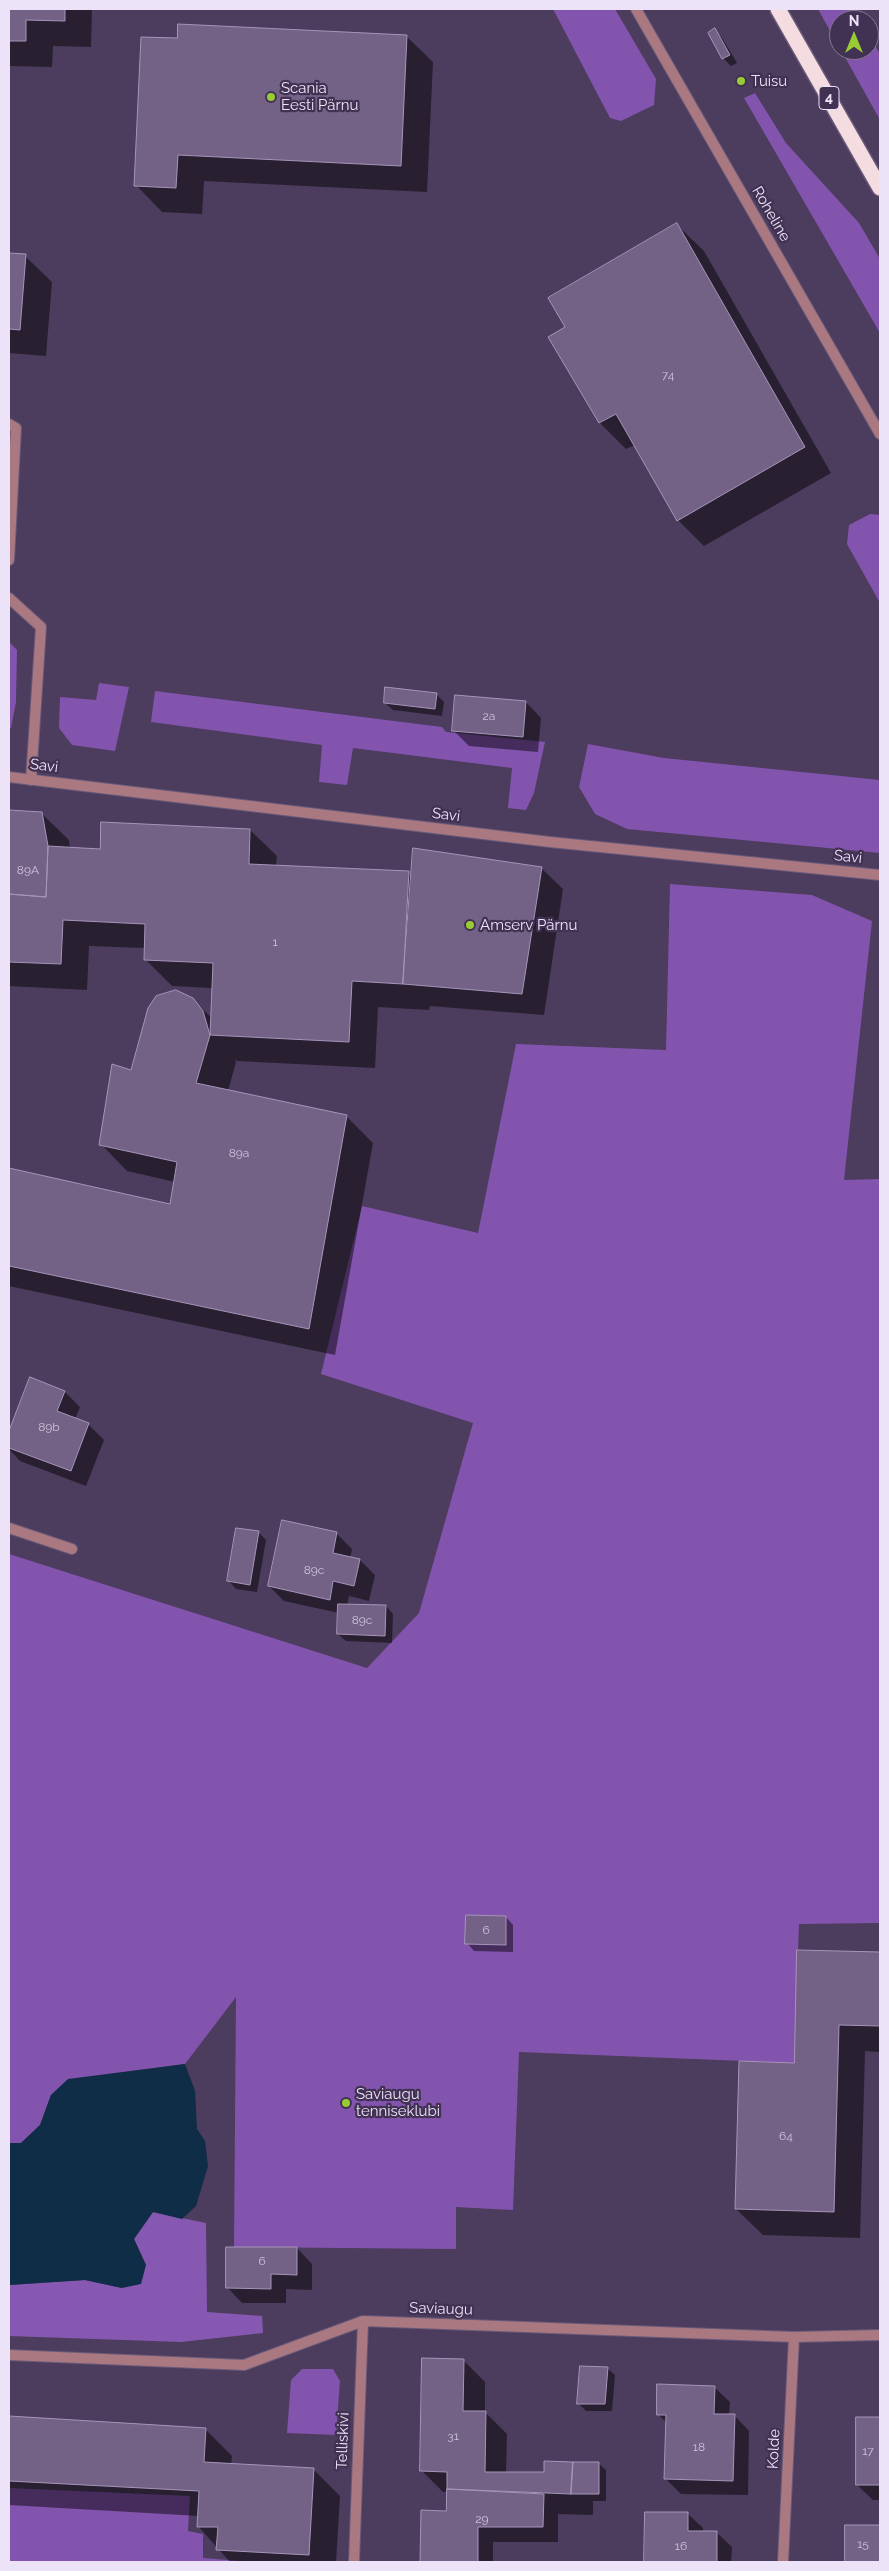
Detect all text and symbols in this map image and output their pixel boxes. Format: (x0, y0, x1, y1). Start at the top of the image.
north arrow (829, 10, 879, 60)
text: N (849, 13, 859, 29)
place label: Tuisu (751, 72, 787, 90)
marker: Tuisu (735, 75, 747, 87)
place label: Scania Eesti Pärnu (281, 79, 358, 114)
road number: 4 (819, 86, 839, 110)
marker: Scania Eesti Pärnu (265, 91, 277, 103)
street label: Roheline (748, 183, 794, 245)
house number: 74 (662, 368, 674, 382)
house number: 2a (483, 709, 495, 723)
street label: Savi (29, 755, 59, 777)
street label: Savi (431, 804, 461, 826)
street label: Savi (833, 847, 863, 867)
house number: 89A (17, 863, 39, 877)
place label: Amserv Pärnu (480, 916, 577, 934)
marker: Amserv Pärnu (464, 919, 476, 931)
house number: 1 (272, 935, 278, 949)
house number: 89a (229, 1146, 249, 1160)
house number: 89b (38, 1420, 60, 1434)
house number: 89c (304, 1563, 324, 1577)
house number: 89c (352, 1613, 372, 1627)
house number: 6 (482, 1923, 490, 1937)
place label: Saviaugu tenniseklubi (356, 2085, 440, 2120)
marker: Saviaugu tenniseklubi (340, 2097, 352, 2109)
house number: 64 (779, 2129, 793, 2143)
house number: 6 (258, 2254, 266, 2268)
street label: Saviaugu (409, 2299, 473, 2319)
street label: Telliskivi (333, 2412, 353, 2470)
street label: Kolde (764, 2428, 784, 2470)
house number: 31 (447, 2429, 459, 2443)
house number: 18 (693, 2440, 705, 2454)
house number: 17 (862, 2444, 874, 2458)
house number: 29 (475, 2512, 489, 2526)
house number: 15 (857, 2537, 869, 2551)
house number: 16 (675, 2539, 687, 2553)

